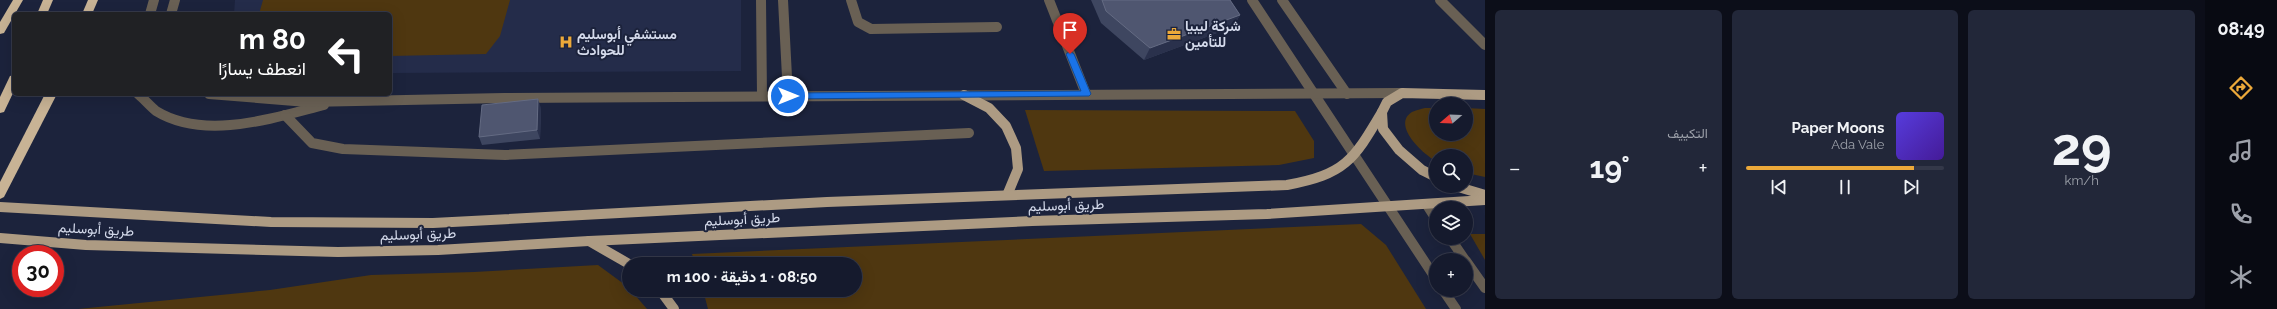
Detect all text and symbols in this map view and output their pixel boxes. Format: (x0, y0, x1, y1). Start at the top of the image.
pin (1053, 13, 1087, 54)
place label: شركة ليبيا للتأمين (1185, 18, 1241, 51)
text: 08:49 (2217, 18, 2265, 39)
icon: arrive (1059, 19, 1081, 41)
text: 80 m (239, 23, 306, 56)
place label: مستشفي أبوسليم للحوادث (577, 26, 677, 59)
office icon: شركة ليبيا للتأمين (1166, 26, 1182, 42)
icon: left (320, 28, 372, 80)
hospital icon: مستشفي أبوسليم للحوادث (558, 34, 574, 50)
text: انعطف يسارًا (218, 58, 306, 79)
icon: directions (2227, 74, 2255, 102)
position arrow (767, 75, 809, 117)
north arrow (1429, 97, 1473, 141)
map controls (1429, 97, 1473, 297)
text: 29 (2052, 116, 2112, 177)
text: Paper Moons (1791, 119, 1884, 137)
text: التكييف (1667, 126, 1708, 141)
text: Ada Vale (1831, 137, 1884, 152)
icon: music (2227, 137, 2255, 165)
button: search (1429, 149, 1473, 193)
text: 19° (1590, 150, 1630, 185)
text: − (1509, 155, 1521, 181)
text: + (1699, 155, 1708, 181)
text: km/h (2065, 173, 2099, 188)
icon: previous (1768, 176, 1790, 198)
icon: pause (1834, 176, 1856, 198)
icon: next (1900, 176, 1922, 198)
street label: طريق أبوسليم (1028, 196, 1104, 215)
icon: phone (2227, 200, 2255, 228)
button: layers (1429, 201, 1473, 245)
street label: طريق أبوسليم (703, 209, 781, 230)
street label: طريق أبوسليم (57, 219, 135, 240)
street label: طريق أبوسليم (380, 225, 456, 244)
speed limit sign: 30 (12, 245, 64, 297)
button: + (1429, 253, 1473, 297)
icon: climate (2227, 263, 2255, 291)
text: 08:50 · 1 دقيقة · 100 m (667, 268, 817, 286)

